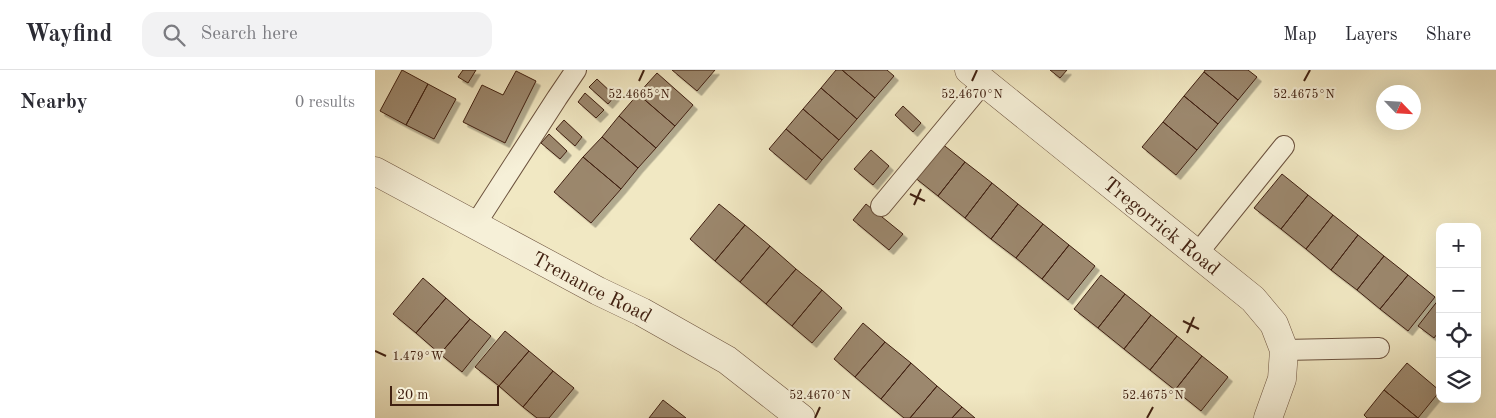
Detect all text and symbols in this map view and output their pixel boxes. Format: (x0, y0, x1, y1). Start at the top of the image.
search box (142, 12, 492, 57)
icon: search (160, 21, 188, 49)
text: Wayfind (25, 23, 112, 47)
text: Search here (200, 25, 298, 44)
text: Map (1283, 26, 1317, 44)
text: Layers (1345, 26, 1397, 44)
text: Share (1425, 26, 1471, 44)
north arrow (1376, 85, 1421, 130)
text: 52.4665°N (608, 88, 670, 101)
text: 52.4670°N (941, 88, 1003, 101)
text: 52.4675°N (1273, 88, 1335, 101)
text: Nearby (20, 92, 88, 113)
text: 0 results (295, 95, 355, 111)
street label: Tregorrick Road (1099, 174, 1223, 280)
map controls (1436, 223, 1481, 403)
button: + (1436, 223, 1481, 268)
street label: Trenance Road (528, 249, 654, 327)
button: − (1436, 268, 1481, 313)
button: locate (1436, 313, 1481, 358)
text: 1.479°W (393, 351, 444, 363)
button: layers (1436, 358, 1481, 403)
scale bar (390, 383, 499, 406)
text: 20 m (397, 388, 428, 402)
text: 52.4670°N (789, 389, 851, 402)
text: 52.4675°N (1122, 389, 1184, 402)

